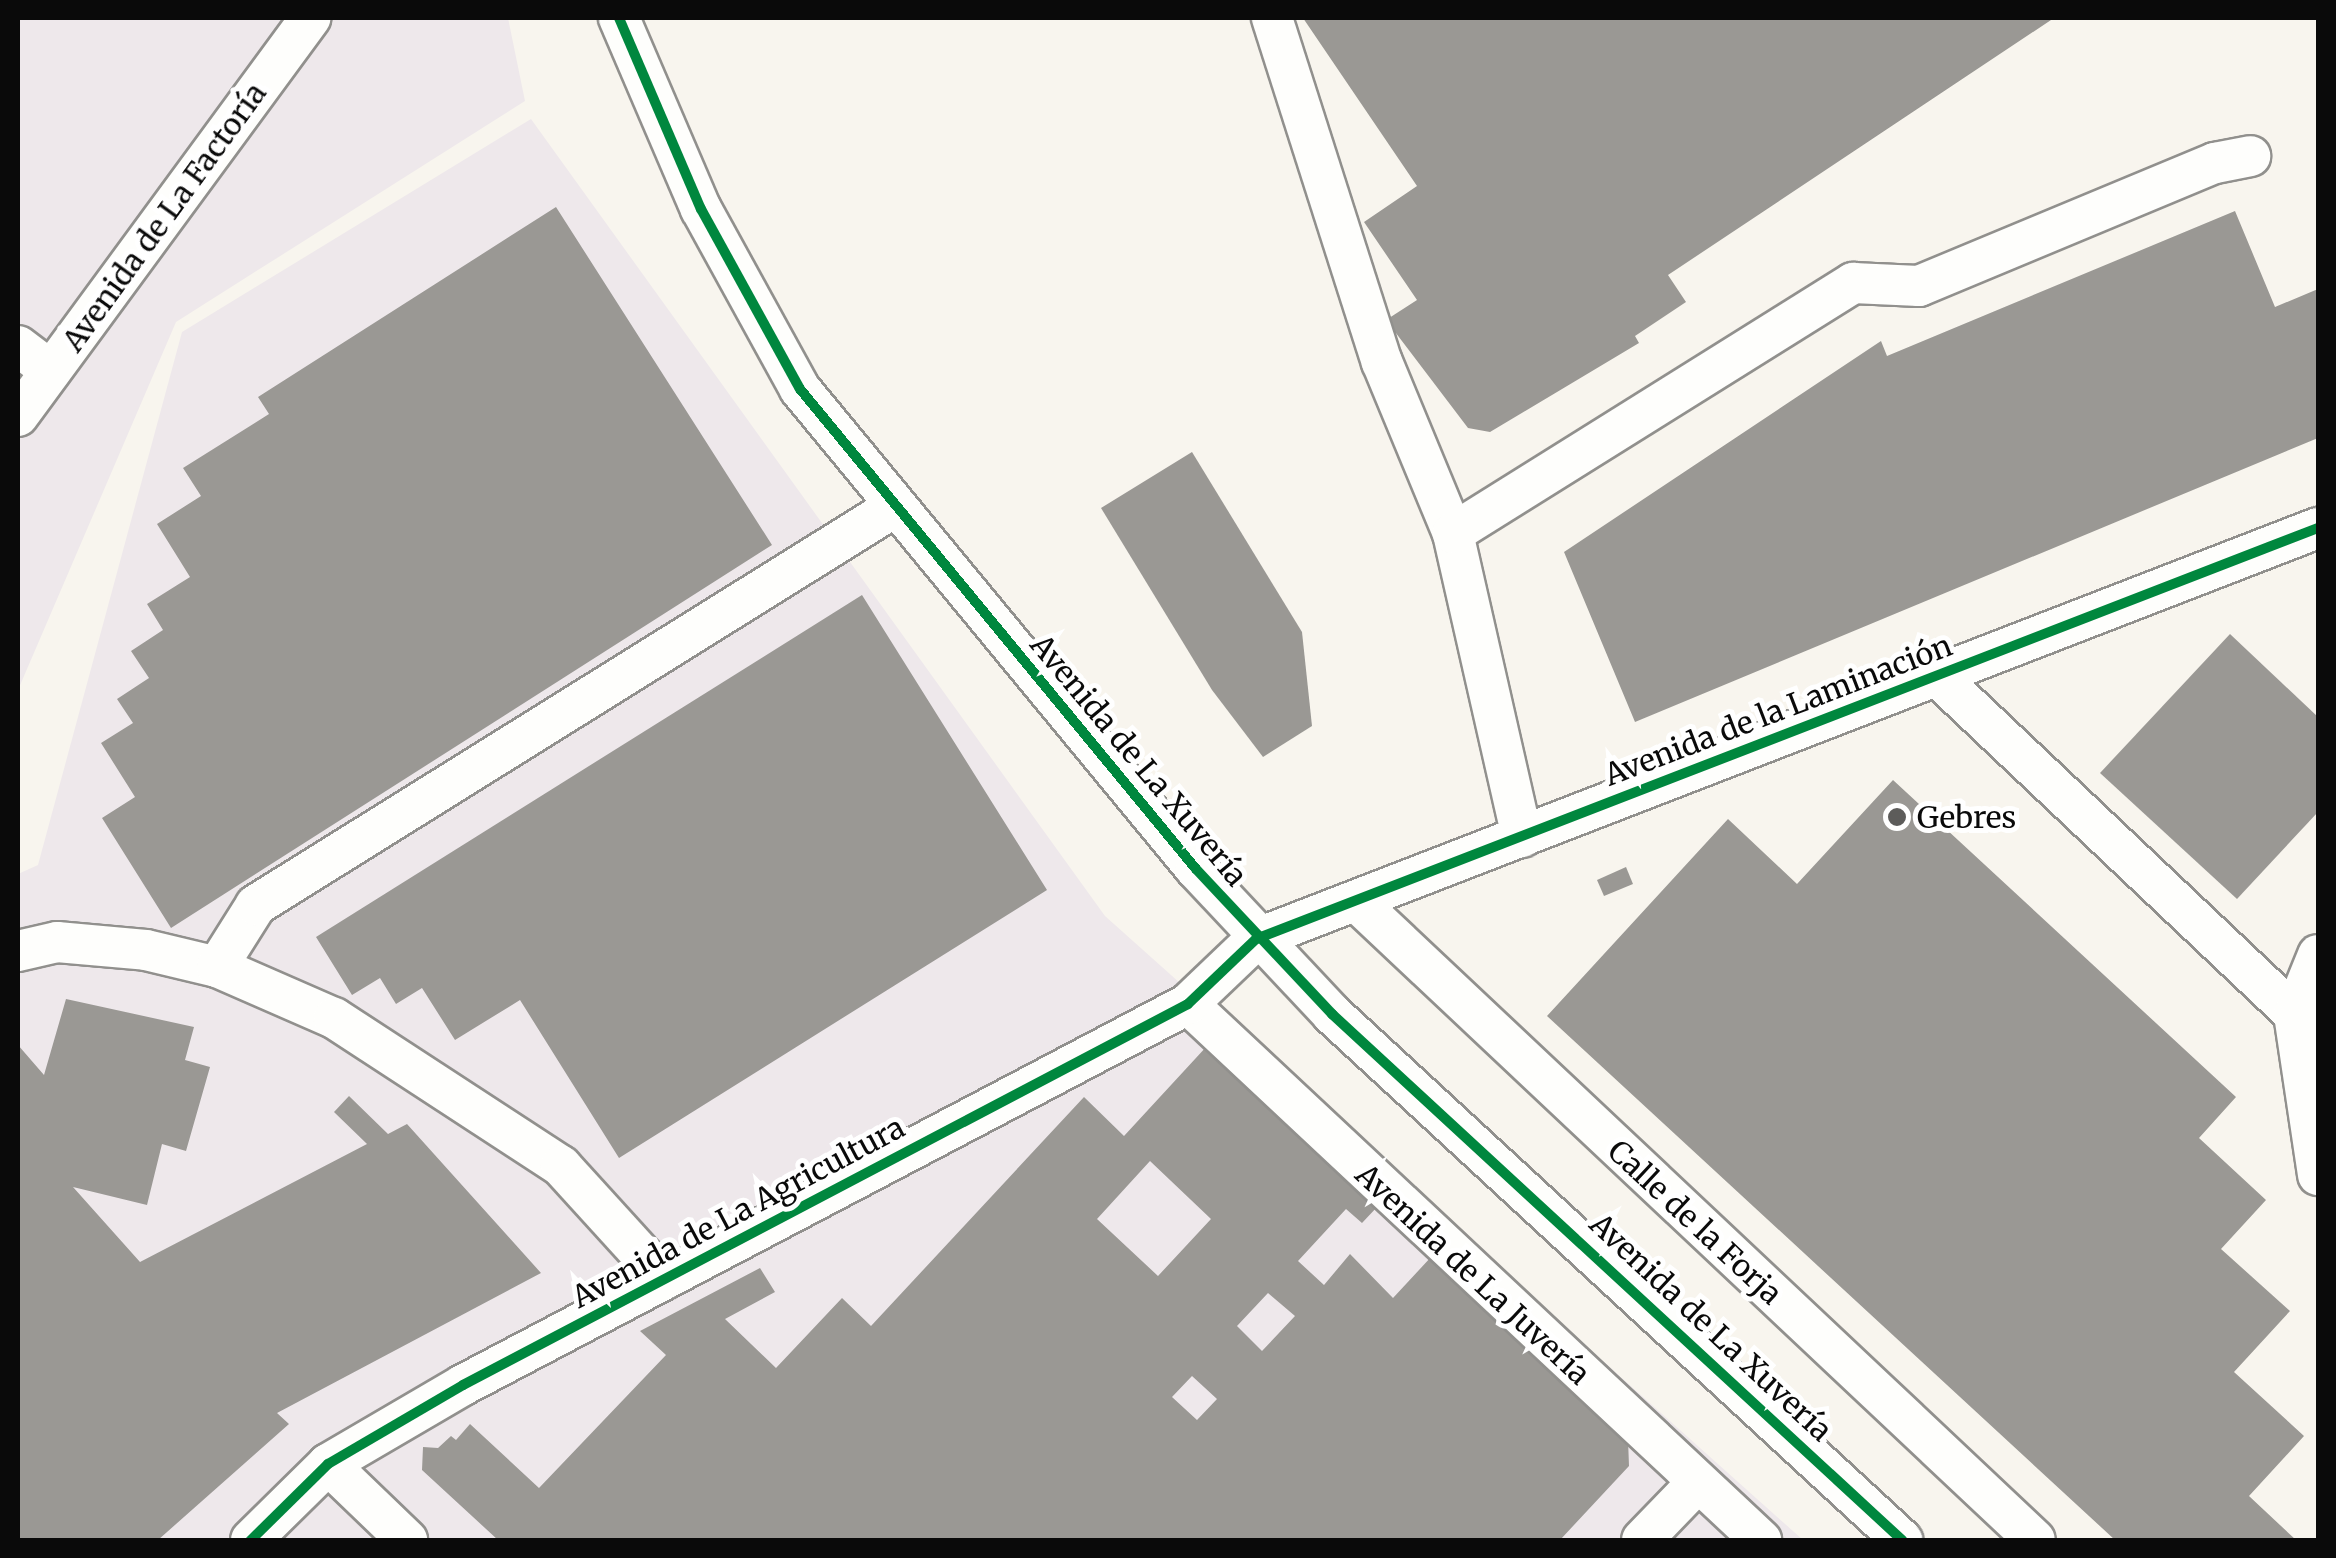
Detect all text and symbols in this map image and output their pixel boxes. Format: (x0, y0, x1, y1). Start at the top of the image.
street label: Avenida de La Factoría (55, 76, 273, 358)
street label: Avenida de La Xuvería (1023, 627, 1255, 893)
street label: Avenida de la Laminación (1599, 627, 1957, 793)
place label: Gebres (1917, 799, 2016, 835)
marker: Gebres (1886, 806, 1908, 828)
street label: Avenida de La Agricultura (566, 1109, 910, 1315)
street label: Calle de la Forja (1601, 1132, 1789, 1312)
street label: Avenida de La Juvería (1349, 1156, 1597, 1392)
street label: Avenida de La Xuvería (1583, 1206, 1839, 1448)

